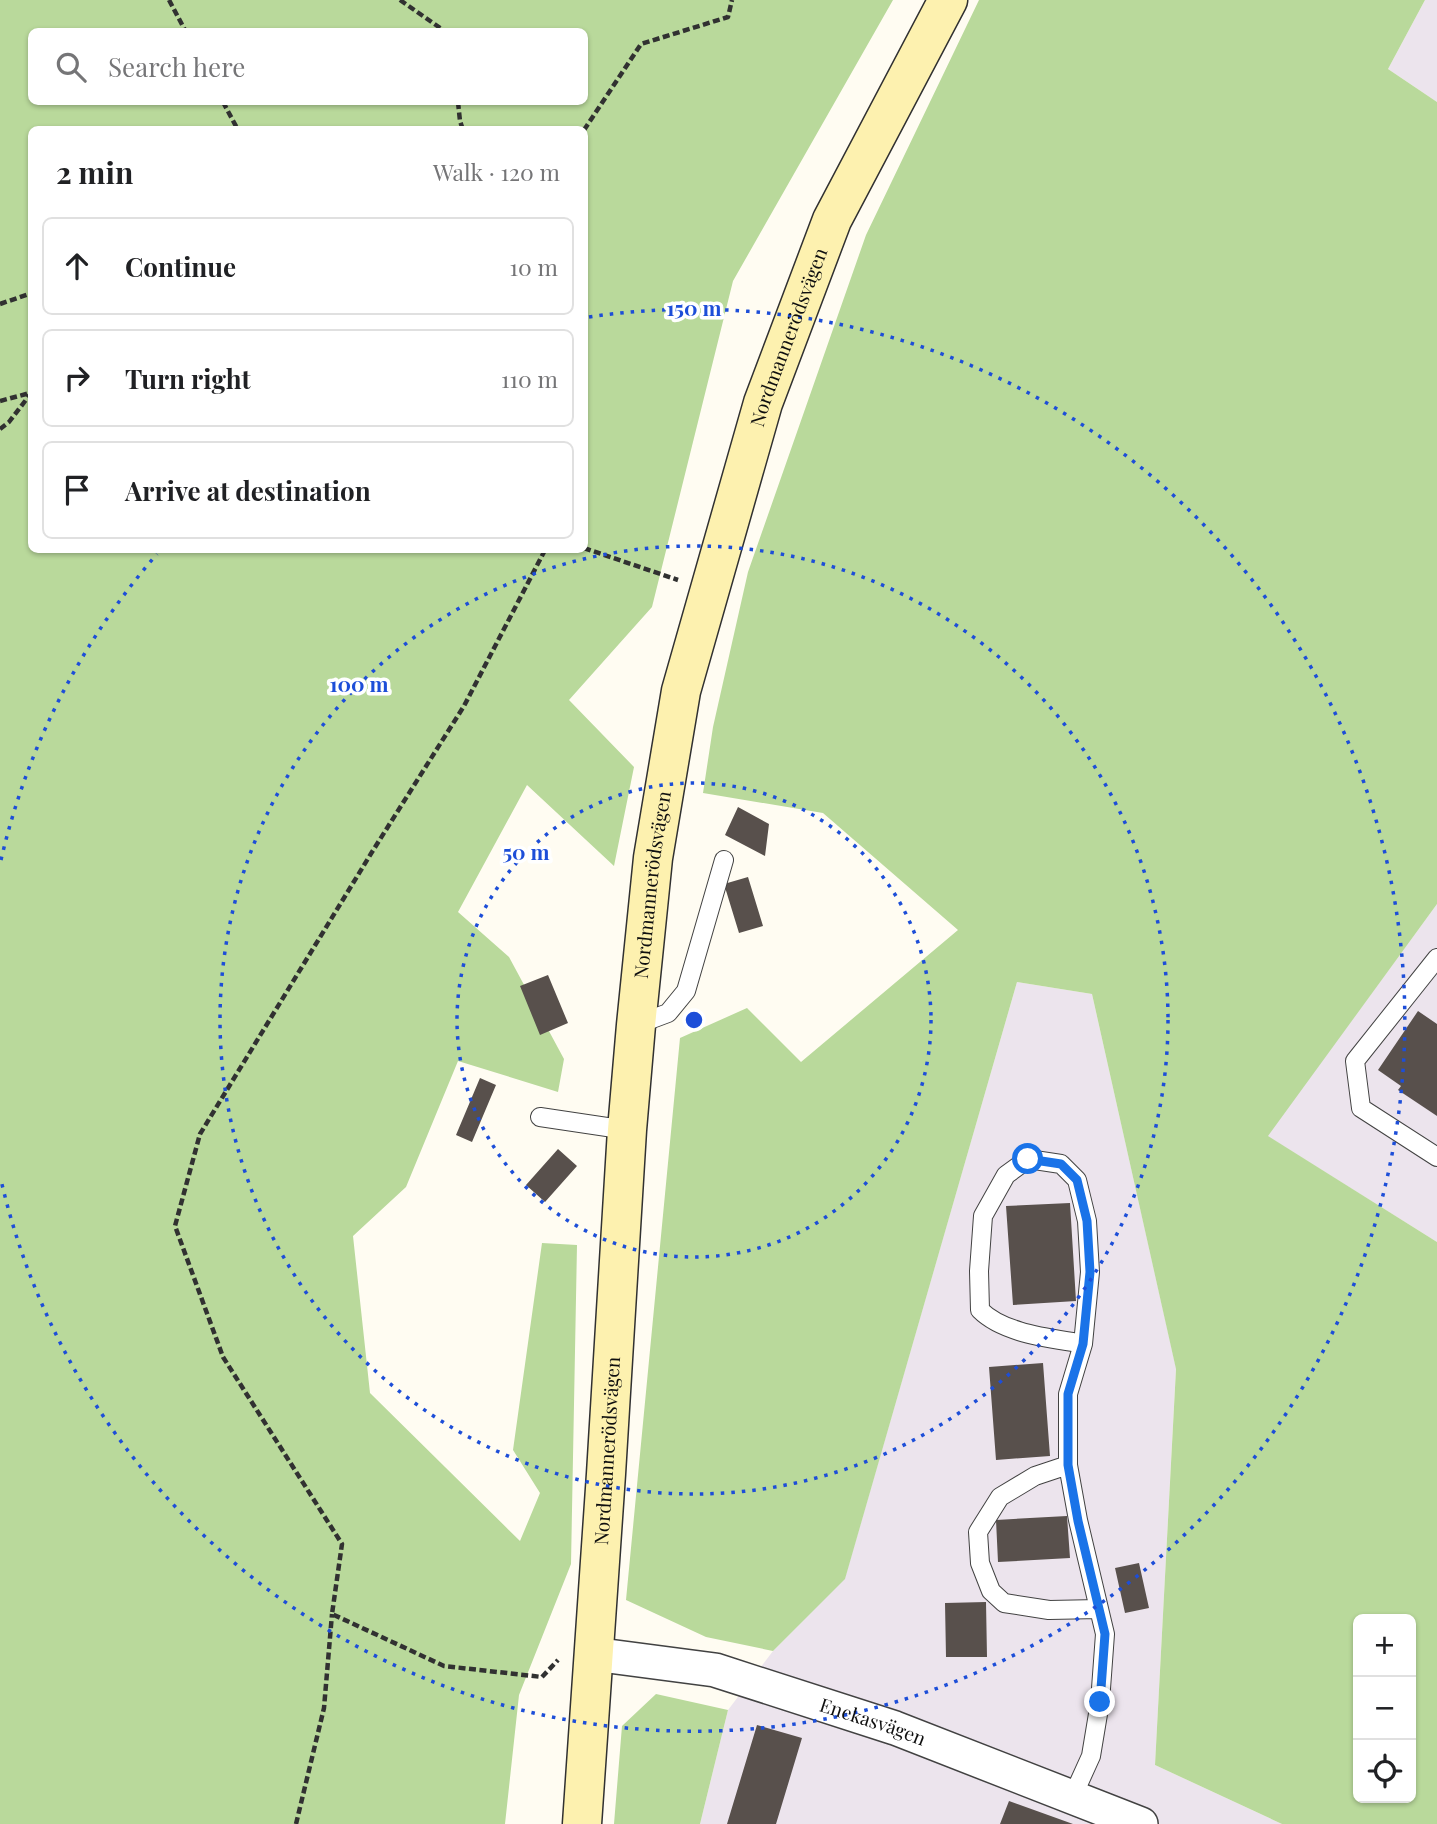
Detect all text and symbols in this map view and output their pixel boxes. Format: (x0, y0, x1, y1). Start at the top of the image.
search box (28, 28, 588, 105)
icon: search (52, 48, 90, 86)
text: Search here (108, 49, 245, 84)
text: 2 min (56, 152, 133, 192)
text: Walk · 120 m (433, 156, 560, 187)
street label: Nordmannerödsvägen (743, 243, 833, 429)
icon: ahead (58, 247, 96, 285)
text: Continue (125, 249, 236, 284)
text: 10 m (510, 251, 558, 282)
text: 150 m (667, 293, 721, 321)
icon: right (58, 359, 96, 397)
text: Turn right (125, 361, 251, 396)
text: 110 m (501, 363, 558, 394)
icon: arrive (58, 471, 96, 509)
text: Arrive at destination (125, 473, 371, 508)
text: 100 m (329, 669, 389, 697)
street label: Nordmannerödsvägen (627, 788, 676, 980)
text: 50 m (502, 837, 550, 865)
centre of rings (682, 1008, 706, 1032)
route start (1012, 1143, 1043, 1174)
street label: Nordmannerödsvägen (587, 1355, 625, 1546)
map controls (1353, 1614, 1416, 1803)
button: + (1353, 1614, 1416, 1677)
button: − (1353, 1677, 1416, 1740)
route end (1084, 1686, 1115, 1717)
street label: Enekasvägen (817, 1691, 930, 1751)
button: locate (1353, 1740, 1416, 1803)

